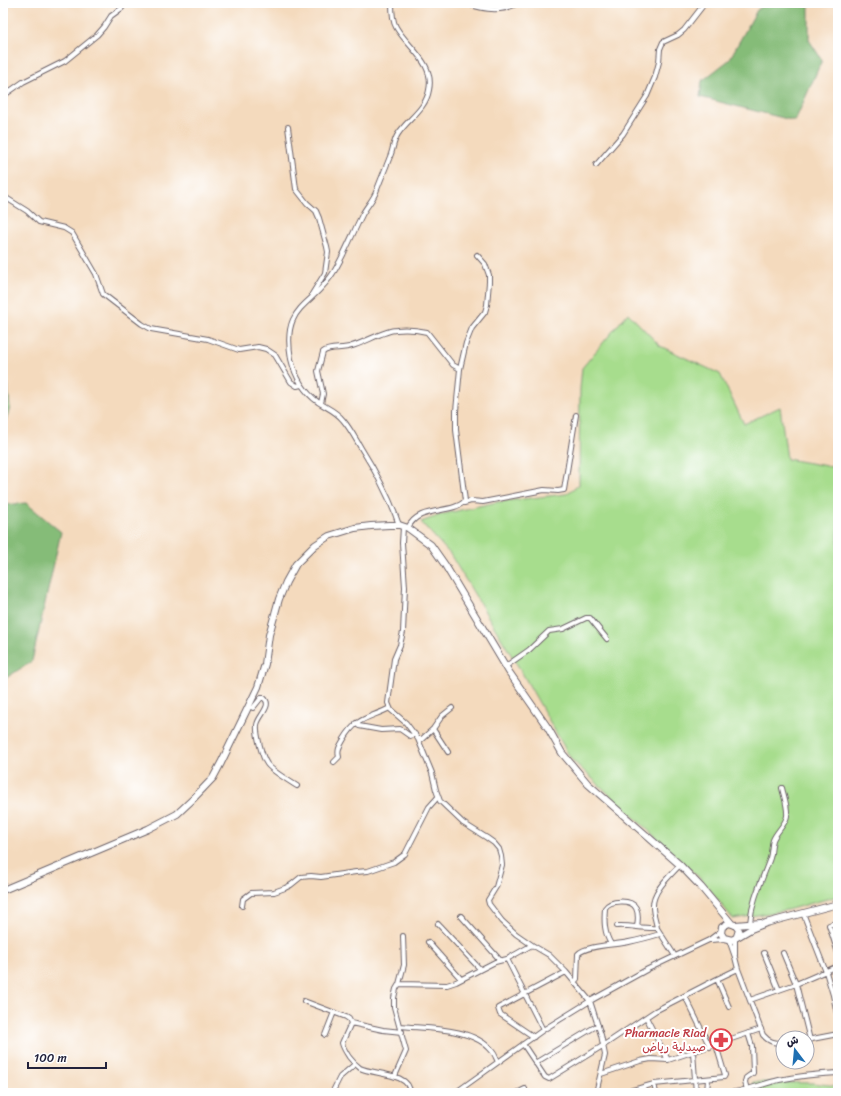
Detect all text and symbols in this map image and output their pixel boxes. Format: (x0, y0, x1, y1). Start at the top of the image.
place label: Pharmacie Riad صيدلية رياض (625, 1022, 708, 1058)
pharmacy icon: Pharmacie Riad صيدلية رياض (708, 1027, 734, 1053)
north arrow (775, 1030, 815, 1070)
text: ش (784, 1030, 801, 1052)
scale bar (28, 1044, 106, 1070)
text: 100 m (34, 1047, 67, 1069)

